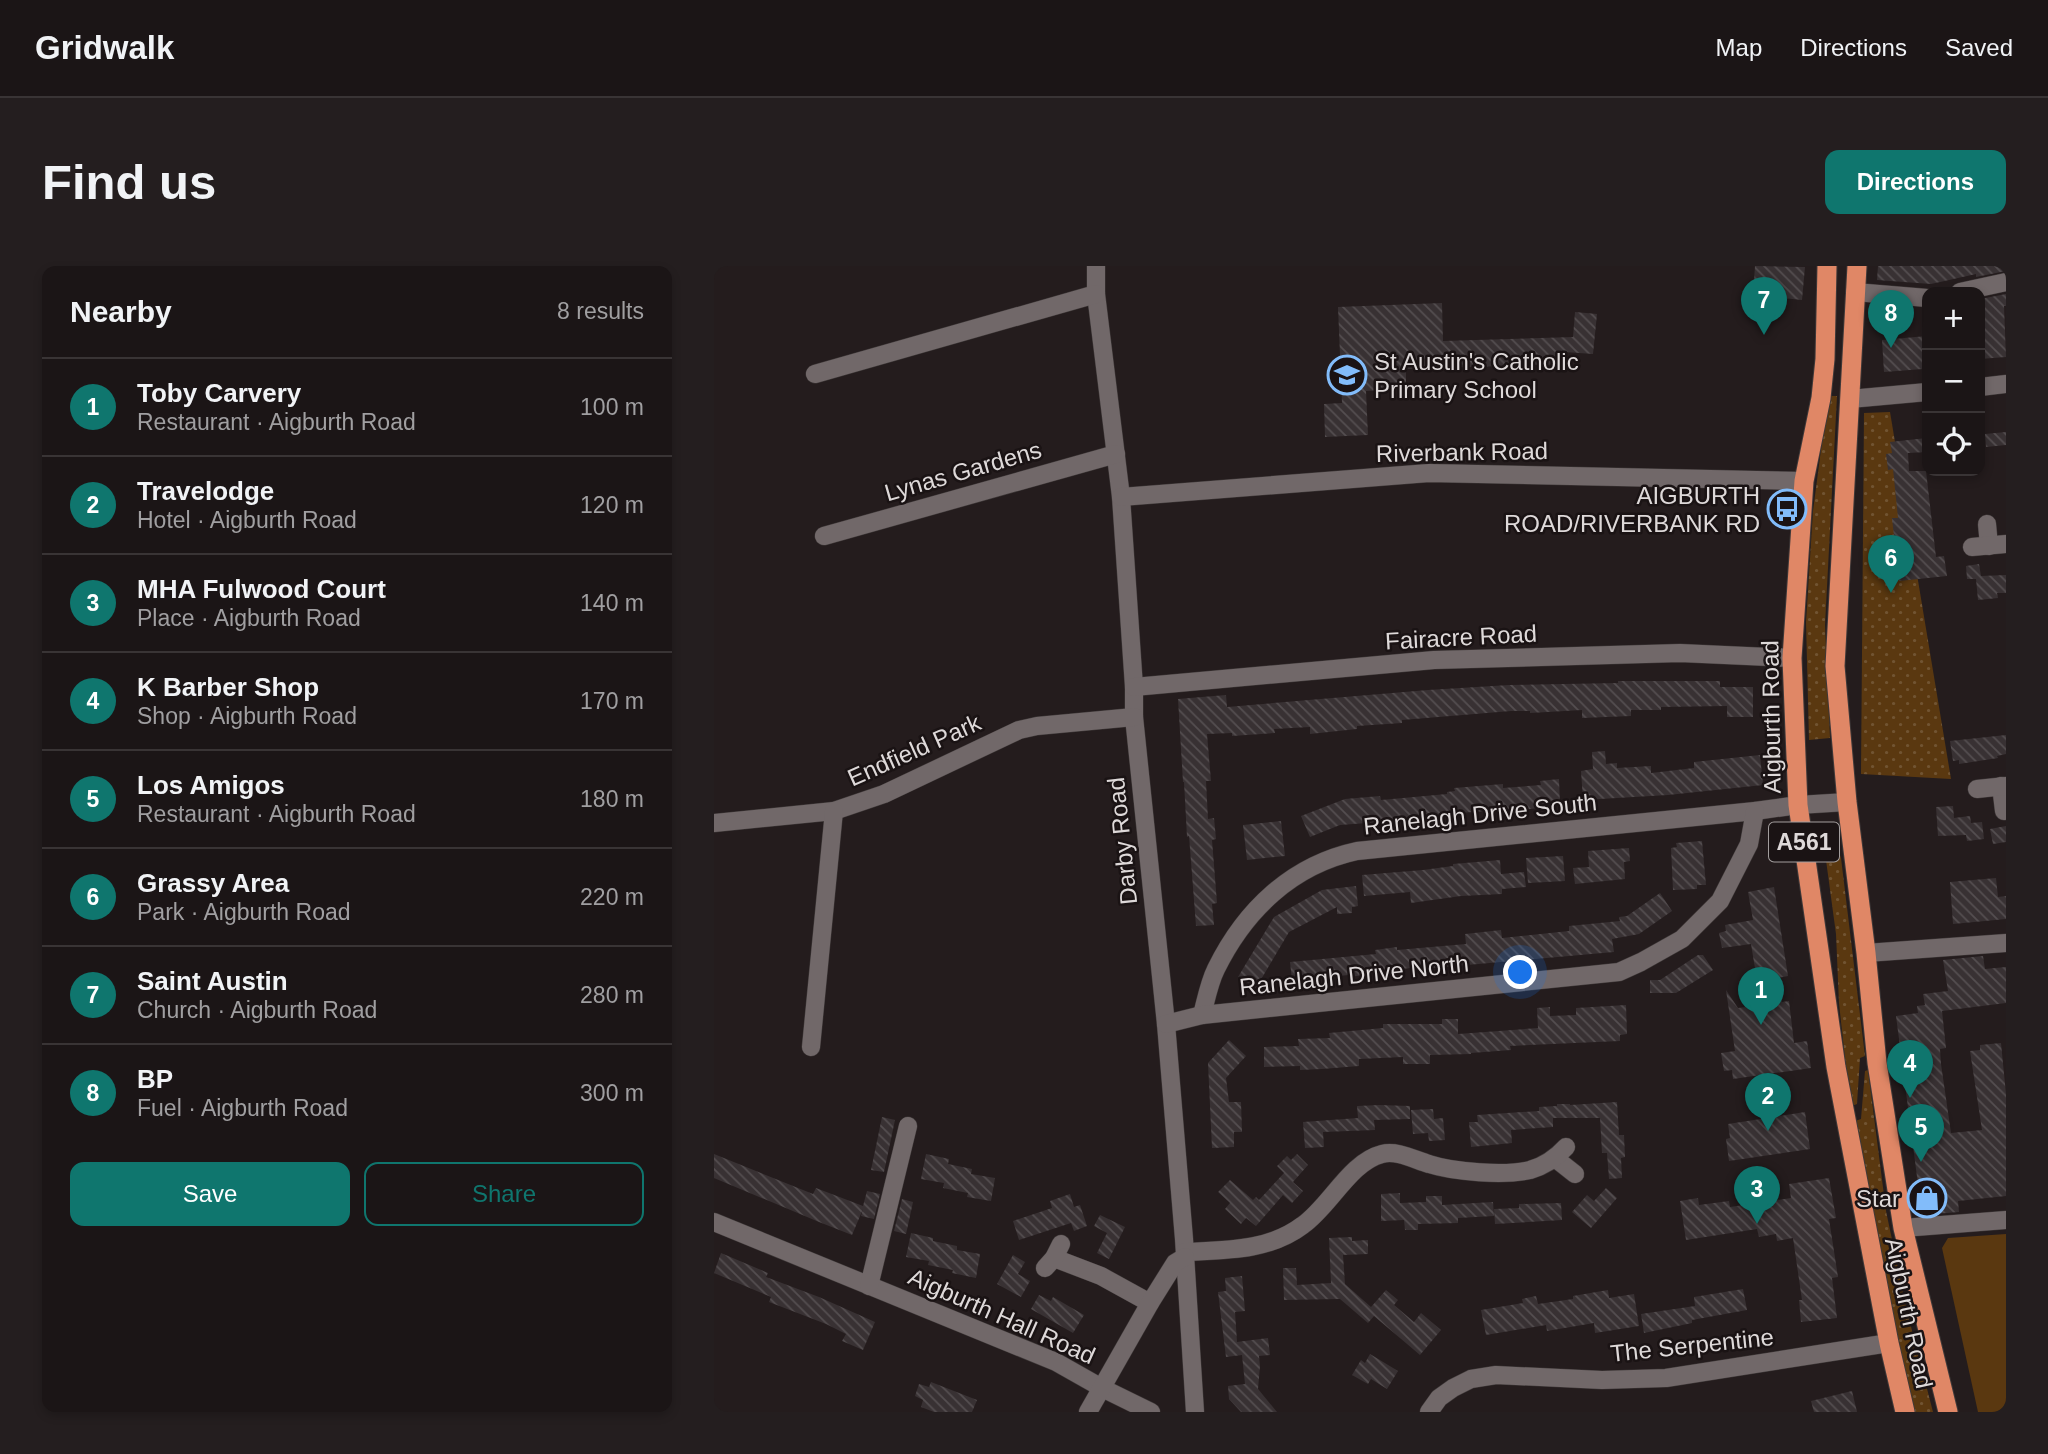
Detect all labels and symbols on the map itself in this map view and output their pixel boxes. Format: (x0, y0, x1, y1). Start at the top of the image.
pin: 7 (1741, 277, 1787, 335)
pin: 8 (1868, 290, 1914, 348)
place label: St Austin's Catholic Primary School (1374, 348, 1579, 403)
school or university icon: St Austin's Catholic Primary School (1326, 354, 1368, 396)
street label: Lynas Gardens (881, 436, 1045, 506)
street label: Riverbank Road (1376, 437, 1548, 467)
place label: AIGBURTH ROAD/RIVERBANK RD (1504, 482, 1760, 537)
bus stop icon: AIGBURTH ROAD/RIVERBANK RD (1766, 488, 1808, 530)
pin: 6 (1868, 535, 1914, 593)
street label: Fairacre Road (1384, 620, 1538, 654)
street label: Aigburth Road (1756, 640, 1786, 794)
street label: Endfield Park (843, 708, 986, 791)
street label: Darby Road (1102, 776, 1142, 906)
street label: Ranelagh Drive South (1362, 788, 1598, 840)
road number: A561 (1769, 822, 1839, 862)
street label: Ranelagh Drive North (1238, 950, 1470, 1000)
your location (1503, 955, 1537, 989)
pin: 1 (1738, 967, 1784, 1025)
pin: 4 (1887, 1040, 1933, 1098)
pin: 2 (1745, 1073, 1791, 1131)
pin: 5 (1898, 1104, 1944, 1162)
pin: 3 (1734, 1166, 1780, 1224)
shop icon: Star (1906, 1177, 1948, 1219)
place label: Star (1856, 1185, 1900, 1212)
street label: Aigburth Road (1880, 1235, 1938, 1391)
street label: Aigburth Hall Road (904, 1263, 1100, 1369)
street label: The Serpentine (1609, 1323, 1775, 1367)

